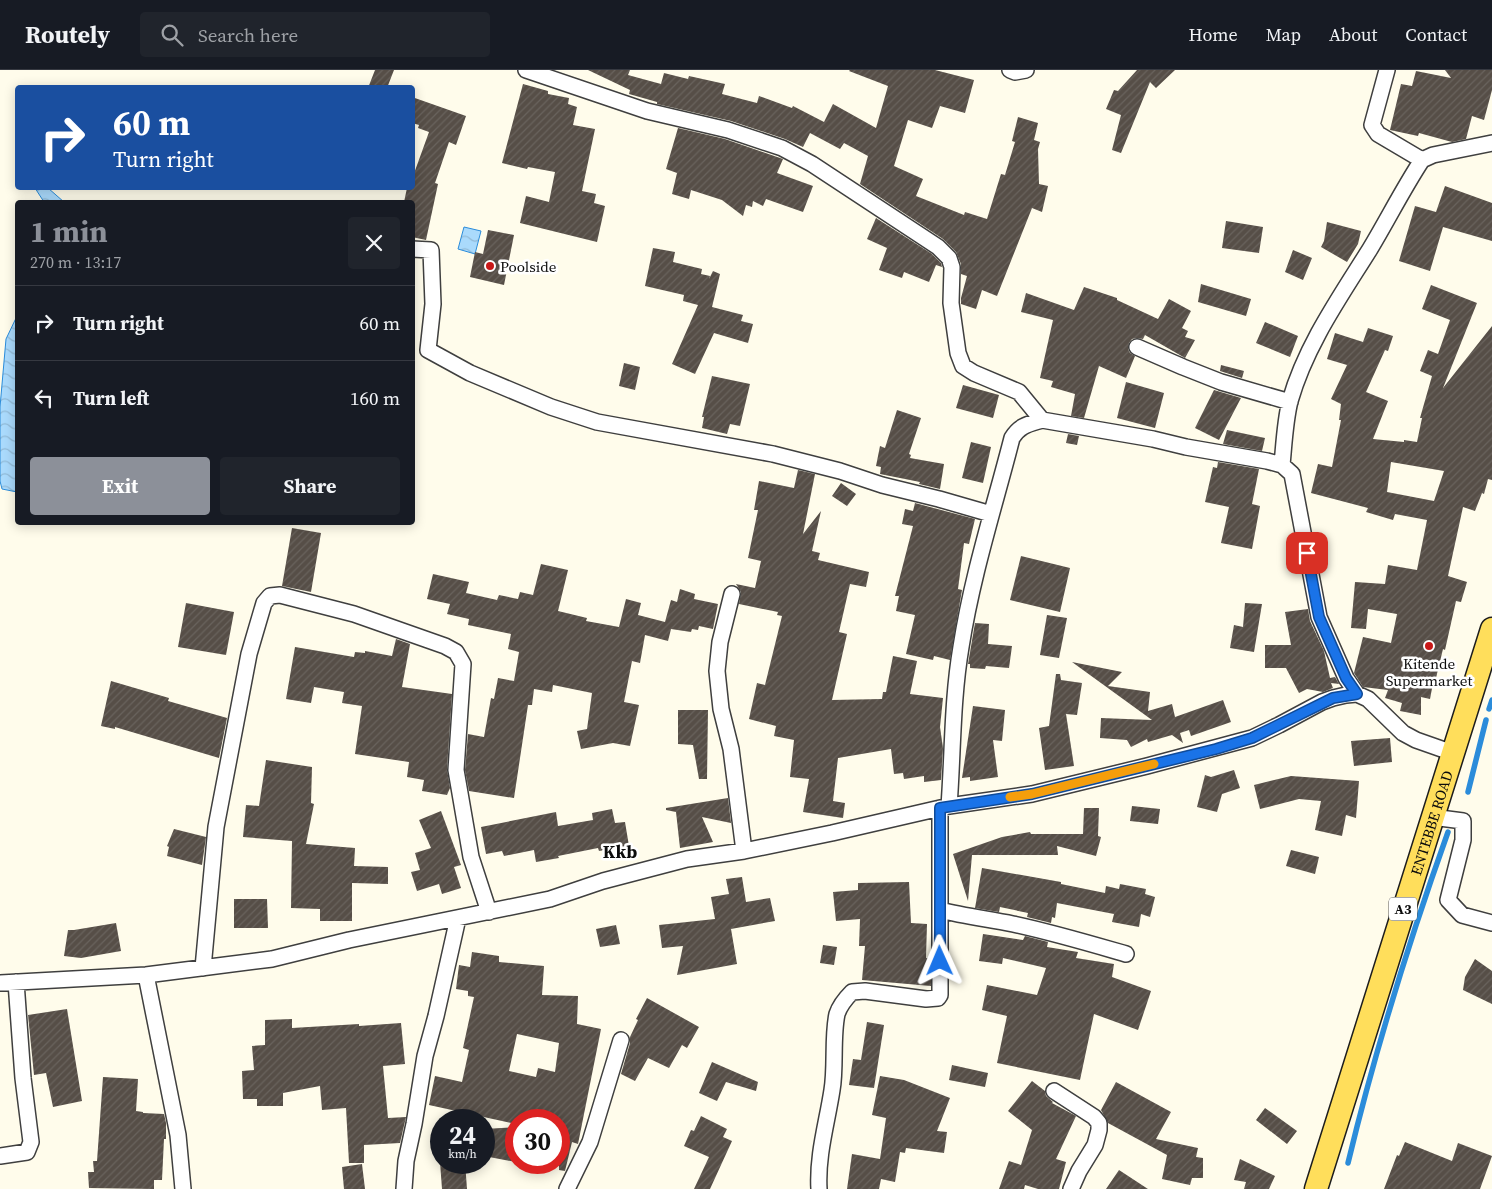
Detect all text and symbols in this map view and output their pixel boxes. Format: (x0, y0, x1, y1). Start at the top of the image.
search box (140, 12, 490, 57)
text: Routely (25, 18, 110, 51)
icon: search (158, 21, 186, 49)
text: Search here (198, 22, 298, 48)
text: Home (1189, 22, 1238, 47)
text: Map (1266, 22, 1301, 47)
text: About (1329, 22, 1377, 47)
text: Contact (1405, 22, 1467, 47)
text: 60 m (113, 99, 190, 147)
icon: right (30, 105, 95, 170)
text: Turn right (113, 144, 214, 174)
text: 1 min (30, 211, 108, 252)
button: close (348, 217, 400, 269)
text: 270 m · 13:17 (30, 251, 121, 273)
place label: Poolside (500, 256, 557, 277)
marker: Poolside (484, 260, 496, 272)
icon: right (30, 309, 58, 337)
text: Turn right (73, 310, 164, 336)
text: 60 m (359, 310, 400, 336)
icon: left (30, 384, 58, 412)
text: Turn left (73, 385, 149, 411)
text: 160 m (350, 385, 400, 411)
button: Exit (30, 457, 210, 515)
button: Share (220, 457, 400, 515)
pin (1286, 532, 1328, 574)
icon: arrive (1293, 539, 1321, 567)
marker: Kitende Supermarket (1423, 640, 1435, 652)
place label: Kitende Supermarket (1386, 653, 1472, 691)
street label: ENTEBBE ROAD (1405, 768, 1457, 878)
district label: Kkb (603, 839, 637, 864)
road number: A3 (1389, 898, 1417, 921)
position arrow (913, 934, 965, 986)
speed limit sign: 30 (505, 1109, 570, 1174)
text: 24 (449, 1118, 476, 1152)
text: km/h (448, 1146, 477, 1162)

